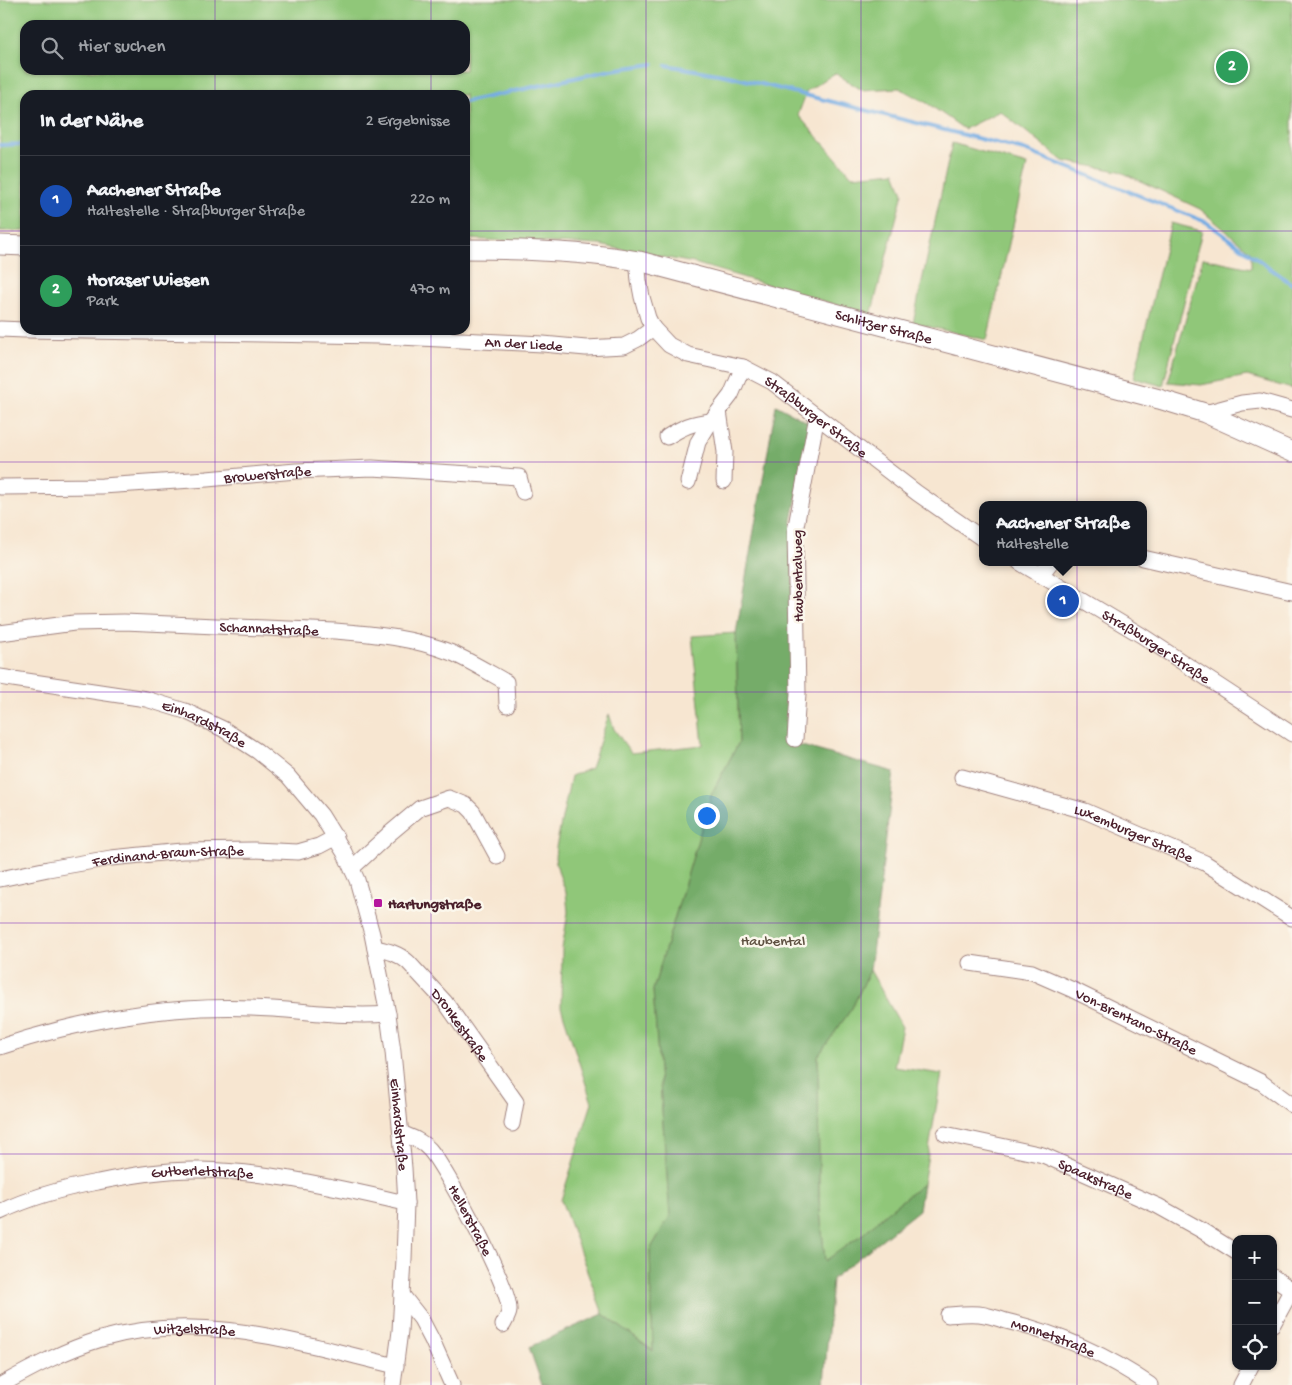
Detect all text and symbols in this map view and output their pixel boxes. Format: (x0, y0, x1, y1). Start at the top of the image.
search box (20, 20, 470, 75)
icon: search (38, 34, 66, 62)
text: Hier suchen (78, 36, 165, 59)
pin: 2 (1216, 48, 1248, 86)
text: In der Nähe (40, 110, 143, 135)
text: 2 Ergebnisse (366, 113, 450, 132)
text: Aachener Straße (87, 180, 220, 203)
text: 1 (53, 191, 59, 210)
text: 220 m (410, 191, 450, 210)
text: Haltestelle · Straßburger Straße (87, 203, 305, 222)
text: Horaser Wiesen (87, 270, 209, 293)
text: 2 (52, 281, 60, 300)
text: 470 m (410, 281, 450, 300)
text: Park (87, 293, 118, 312)
street label: Schlitzer Straße (833, 306, 934, 349)
street label: An der Liede (484, 334, 564, 357)
street label: Straßburger Straße (761, 373, 870, 463)
street label: Browerstraße (222, 463, 312, 489)
popup (979, 501, 1147, 566)
text: Aachener Straße (996, 513, 1130, 536)
street label: Haubentalweg (789, 530, 809, 622)
text: Haltestelle (996, 536, 1069, 555)
pin: 1 (1047, 582, 1079, 620)
street label: Straßburger Straße (1098, 607, 1213, 689)
street label: Schannatstraße (219, 619, 319, 641)
street label: Einhardstraße (159, 697, 249, 753)
street label: Luxemburger Straße (1072, 801, 1196, 868)
your location (694, 803, 720, 829)
street label: Ferdinand-Braun-Straße (90, 843, 244, 872)
place label: Hartungstraße (388, 896, 482, 914)
marker: Hartungstraße (372, 897, 384, 909)
park label: Haubental (741, 933, 805, 951)
street label: Dronkestraße (425, 985, 492, 1066)
street label: Von-Brentano-Straße (1071, 985, 1200, 1060)
street label: Einhardstraße (385, 1078, 411, 1172)
street label: Spaakstraße (1055, 1156, 1135, 1205)
street label: Gutberletstraße (150, 1163, 255, 1185)
street label: Hellerstraße (443, 1182, 495, 1260)
map controls (1232, 1235, 1277, 1370)
button: + (1232, 1235, 1277, 1280)
button: − (1232, 1280, 1277, 1325)
street label: Monnetstraße (1009, 1316, 1098, 1363)
street label: Witzelstraße (153, 1321, 237, 1342)
button: locate (1232, 1325, 1277, 1370)

